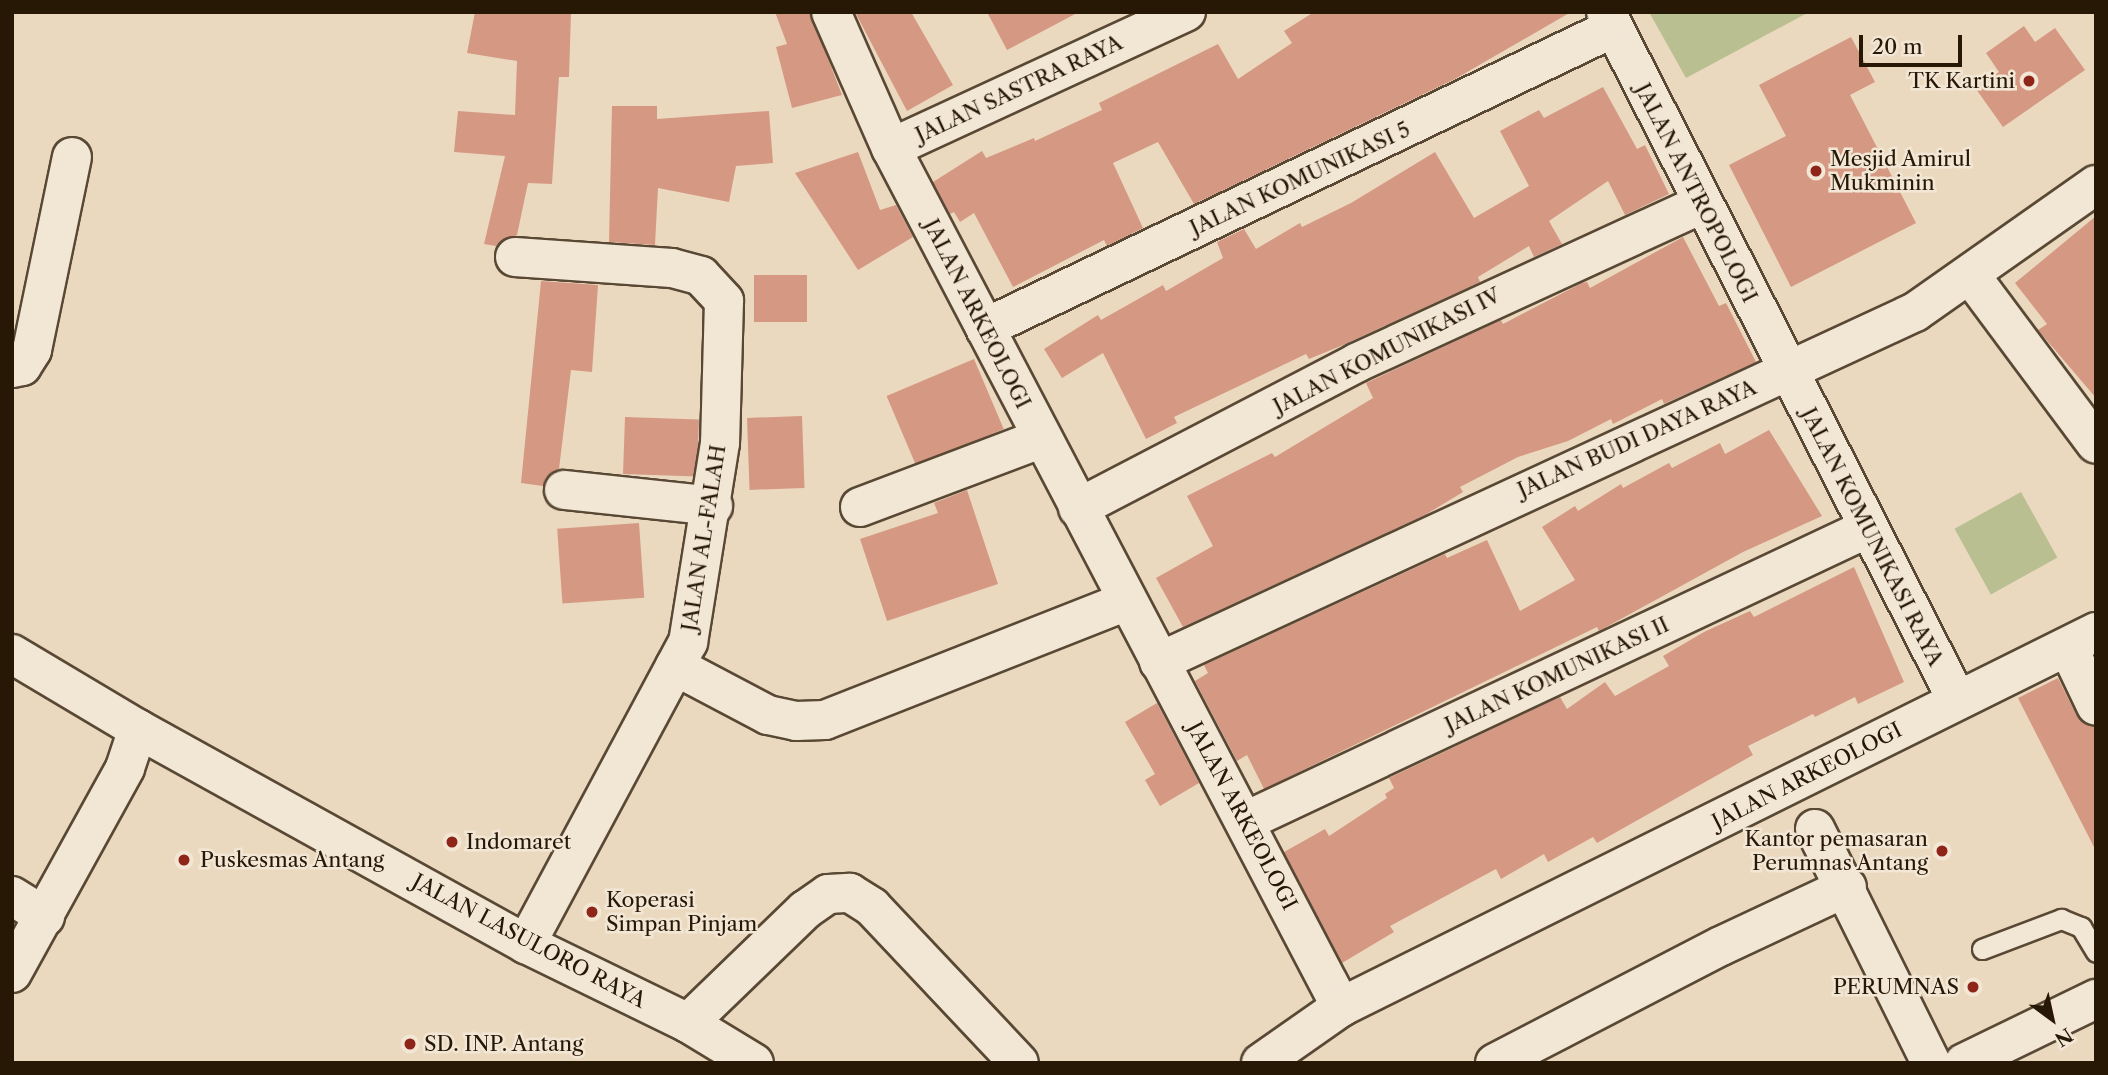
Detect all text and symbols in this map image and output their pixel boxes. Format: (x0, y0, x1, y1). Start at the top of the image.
scale bar (1863, 21, 1966, 65)
street label: JALAN SASTRA RAYA (911, 30, 1127, 148)
text: 20 m (1872, 34, 1923, 59)
place label: TK Kartini (1908, 68, 2015, 94)
marker: TK Kartini (2021, 73, 2037, 89)
street label: JALAN ANTROPOLOGI (1630, 79, 1762, 307)
street label: JALAN KOMUNIKASI 5 (1186, 117, 1414, 241)
place label: Mesjid Amirul Mukminin (1830, 146, 1972, 196)
marker: Mesjid Amirul Mukminin (1808, 163, 1824, 179)
street label: JALAN ARKEOLOGI (918, 215, 1036, 413)
street label: JALAN KOMUNIKASI IV (1269, 283, 1505, 419)
street label: JALAN BUDI DAYA RAYA (1513, 375, 1761, 503)
street label: JALAN KOMUNIKASI RAYA (1796, 404, 1948, 670)
street label: JALAN AL-FALAH (677, 442, 731, 634)
street label: JALAN KOMUNIKASI II (1441, 612, 1673, 738)
street label: JALAN ARKEOLOGI (1182, 717, 1302, 915)
street label: JALAN ARKEOLOGI (1708, 717, 1906, 835)
place label: Kantor pemasaran Perumnas Antang (1744, 826, 1928, 876)
place label: Indomaret (466, 829, 571, 855)
marker: Indomaret (444, 834, 460, 850)
marker: Kantor pemasaran Perumnas Antang (1934, 843, 1950, 859)
place label: Puskesmas Antang (200, 847, 385, 873)
marker: Puskesmas Antang (174, 850, 194, 870)
street label: JALAN LASULORO RAYA (408, 869, 650, 1013)
place label: Koperasi Simpan Pinjam (606, 887, 757, 937)
marker: Koperasi Simpan Pinjam (584, 904, 600, 920)
place label: PERUMNAS (1833, 974, 1959, 1000)
marker: PERUMNAS (1965, 979, 1981, 995)
north arrow (2017, 984, 2087, 1054)
text: N (2051, 1023, 2077, 1051)
place label: SD. INP. Antang (424, 1031, 584, 1057)
marker: SD. INP. Antang (402, 1036, 418, 1052)

